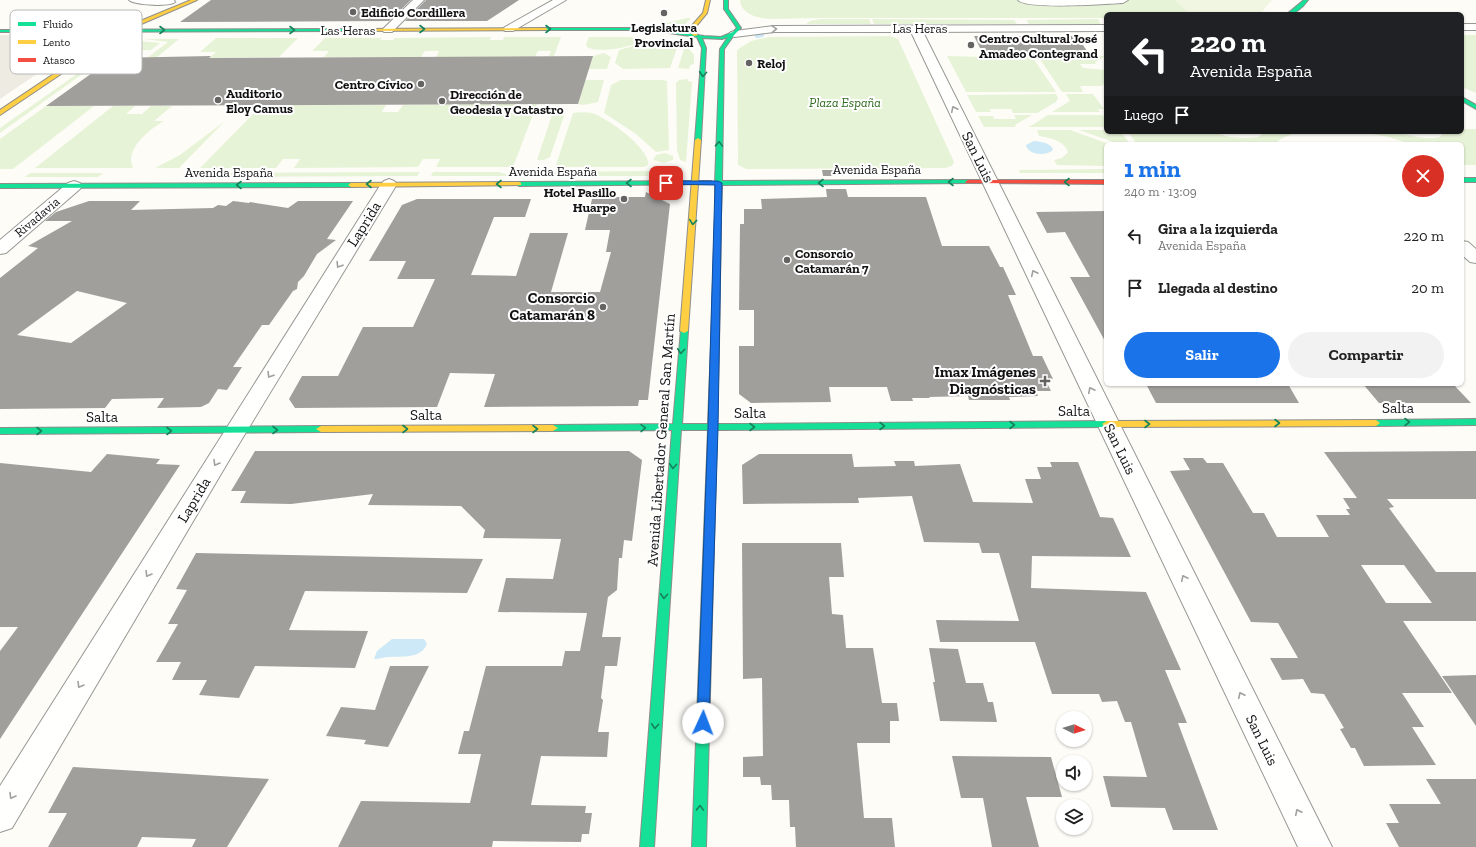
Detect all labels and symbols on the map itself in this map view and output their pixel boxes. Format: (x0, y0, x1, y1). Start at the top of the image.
place label: Edificio Cordillera (361, 5, 466, 20)
marker: Edificio Cordillera (348, 7, 358, 17)
marker: Legislatura Provincial (659, 8, 669, 18)
legend (10, 10, 142, 74)
text: Fluido (43, 18, 73, 31)
place label: Legislatura Provincial (631, 20, 697, 50)
street label: Las Heras (892, 21, 948, 36)
street label: Las Heras (320, 23, 376, 38)
one-way arrow (419, 25, 425, 33)
one-way arrow (545, 25, 551, 33)
one-way arrow (771, 25, 777, 33)
one-way arrow (159, 26, 165, 34)
one-way arrow (289, 26, 295, 34)
place label: Centro Cultural José Amadeo Contegrand (979, 31, 1099, 61)
text: Lento (43, 36, 71, 49)
marker: Centro Cultural José Amadeo Contegrand (966, 40, 976, 50)
text: Atasco (43, 54, 75, 67)
place label: Reloj (757, 56, 785, 72)
marker: Reloj (744, 58, 754, 68)
one-way arrow (698, 71, 707, 77)
place label: Centro Cívico (335, 77, 413, 92)
marker: Centro Cívico (416, 79, 426, 89)
place label: Auditorio Eloy Camus (226, 86, 293, 116)
place label: Dirección de Geodesia y Catastro (450, 87, 564, 117)
marker: Auditorio Eloy Camus (213, 95, 223, 105)
park label: Plaza España (809, 95, 881, 110)
marker: Dirección de Geodesia y Catastro (437, 96, 447, 106)
one-way arrow (951, 106, 959, 113)
street label: San Luis (958, 129, 998, 185)
one-way arrow (715, 141, 724, 147)
street label: Avenida España (833, 162, 922, 177)
street label: Avenida España (509, 164, 598, 179)
street label: Avenida España (185, 165, 274, 180)
pin (649, 166, 683, 200)
one-way arrow (948, 178, 954, 186)
one-way arrow (1064, 178, 1070, 186)
one-way arrow (626, 179, 632, 187)
one-way arrow (818, 179, 824, 187)
one-way arrow (366, 180, 372, 188)
one-way arrow (496, 180, 502, 188)
one-way arrow (236, 181, 242, 189)
place label: Hotel Pasillo Huarpe (544, 185, 617, 215)
street label: Rivadavia (11, 193, 63, 240)
marker: Hotel Pasillo Huarpe (619, 194, 629, 204)
street label: Laprida (343, 198, 385, 250)
one-way arrow (688, 219, 697, 225)
place label: Consorcio Catamarán 7 (795, 246, 869, 276)
marker: Consorcio Catamarán 7 (782, 255, 792, 265)
one-way arrow (336, 261, 344, 268)
one-way arrow (1031, 270, 1039, 277)
place label: Consorcio Catamarán 8 (509, 289, 595, 324)
marker: Consorcio Catamarán 8 (598, 302, 608, 312)
street label: Avenida Libertador General San Martín (643, 313, 679, 567)
one-way arrow (677, 348, 686, 354)
place label: Imax Imágenes Diagnósticas (935, 363, 1036, 398)
one-way arrow (267, 371, 275, 378)
marker: Imax Imágenes Diagnósticas (1039, 375, 1051, 387)
one-way arrow (1088, 386, 1096, 394)
street label: Salta (1382, 399, 1414, 417)
street label: Salta (1058, 402, 1090, 420)
street label: Salta (734, 404, 766, 422)
street label: Salta (410, 406, 442, 424)
street label: Salta (86, 408, 118, 426)
one-way arrow (1404, 418, 1410, 426)
one-way arrow (1274, 419, 1280, 427)
one-way arrow (1144, 420, 1150, 428)
one-way arrow (1009, 421, 1015, 429)
street label: San Luis (1100, 421, 1140, 477)
one-way arrow (879, 422, 885, 430)
one-way arrow (749, 423, 755, 431)
one-way arrow (640, 424, 646, 432)
one-way arrow (402, 425, 408, 433)
one-way arrow (532, 425, 538, 433)
one-way arrow (272, 426, 278, 434)
one-way arrow (36, 427, 42, 435)
one-way arrow (166, 427, 172, 435)
one-way arrow (213, 459, 220, 466)
one-way arrow (669, 463, 677, 469)
street label: Laprida (173, 474, 215, 526)
one-way arrow (145, 570, 153, 577)
one-way arrow (1181, 575, 1188, 583)
one-way arrow (660, 593, 669, 599)
one-way arrow (77, 681, 85, 688)
one-way arrow (1238, 692, 1246, 700)
position arrow (682, 702, 724, 744)
north arrow (1056, 711, 1092, 747)
street label: San Luis (1242, 712, 1282, 768)
one-way arrow (651, 723, 660, 729)
one-way arrow (10, 792, 17, 799)
one-way arrow (696, 805, 705, 811)
one-way arrow (1295, 809, 1303, 816)

